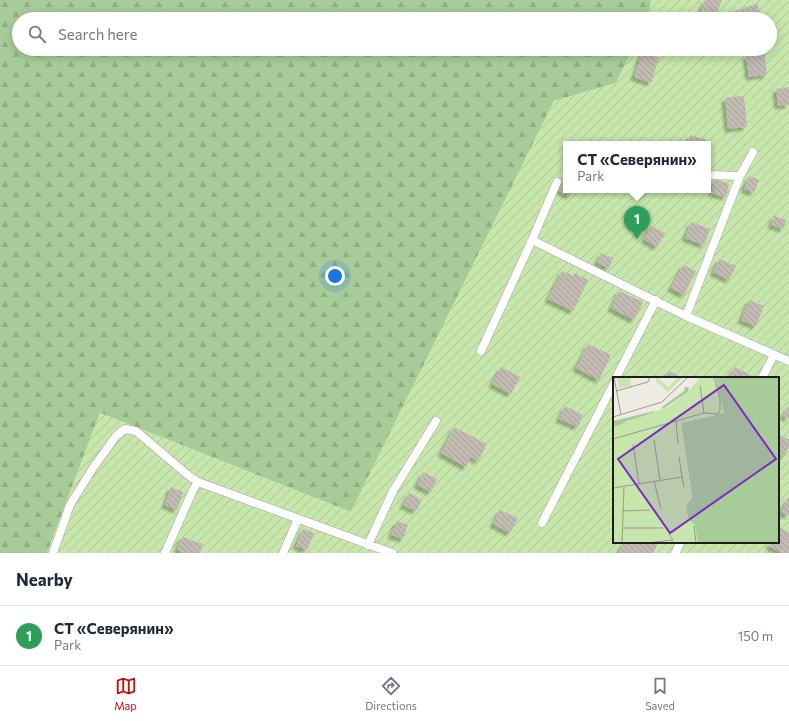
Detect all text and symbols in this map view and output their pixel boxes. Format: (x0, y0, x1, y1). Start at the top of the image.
search box (12, 12, 777, 56)
icon: search (26, 23, 48, 45)
text: Search here (58, 25, 137, 43)
popup (563, 141, 711, 193)
text: СТ «Северянин» (577, 150, 697, 168)
text: Park (577, 168, 604, 184)
pin: 1 (624, 206, 650, 239)
your location (325, 266, 345, 286)
inset map (613, 377, 779, 543)
text: Nearby (16, 569, 73, 590)
text: СТ «Северянин» (54, 619, 174, 637)
text: 1 (26, 628, 32, 644)
text: 150 m (738, 628, 773, 644)
text: Park (54, 637, 81, 653)
tab: Map (114, 675, 137, 712)
tab: Directions (365, 675, 417, 712)
tab: Saved (645, 675, 675, 712)

